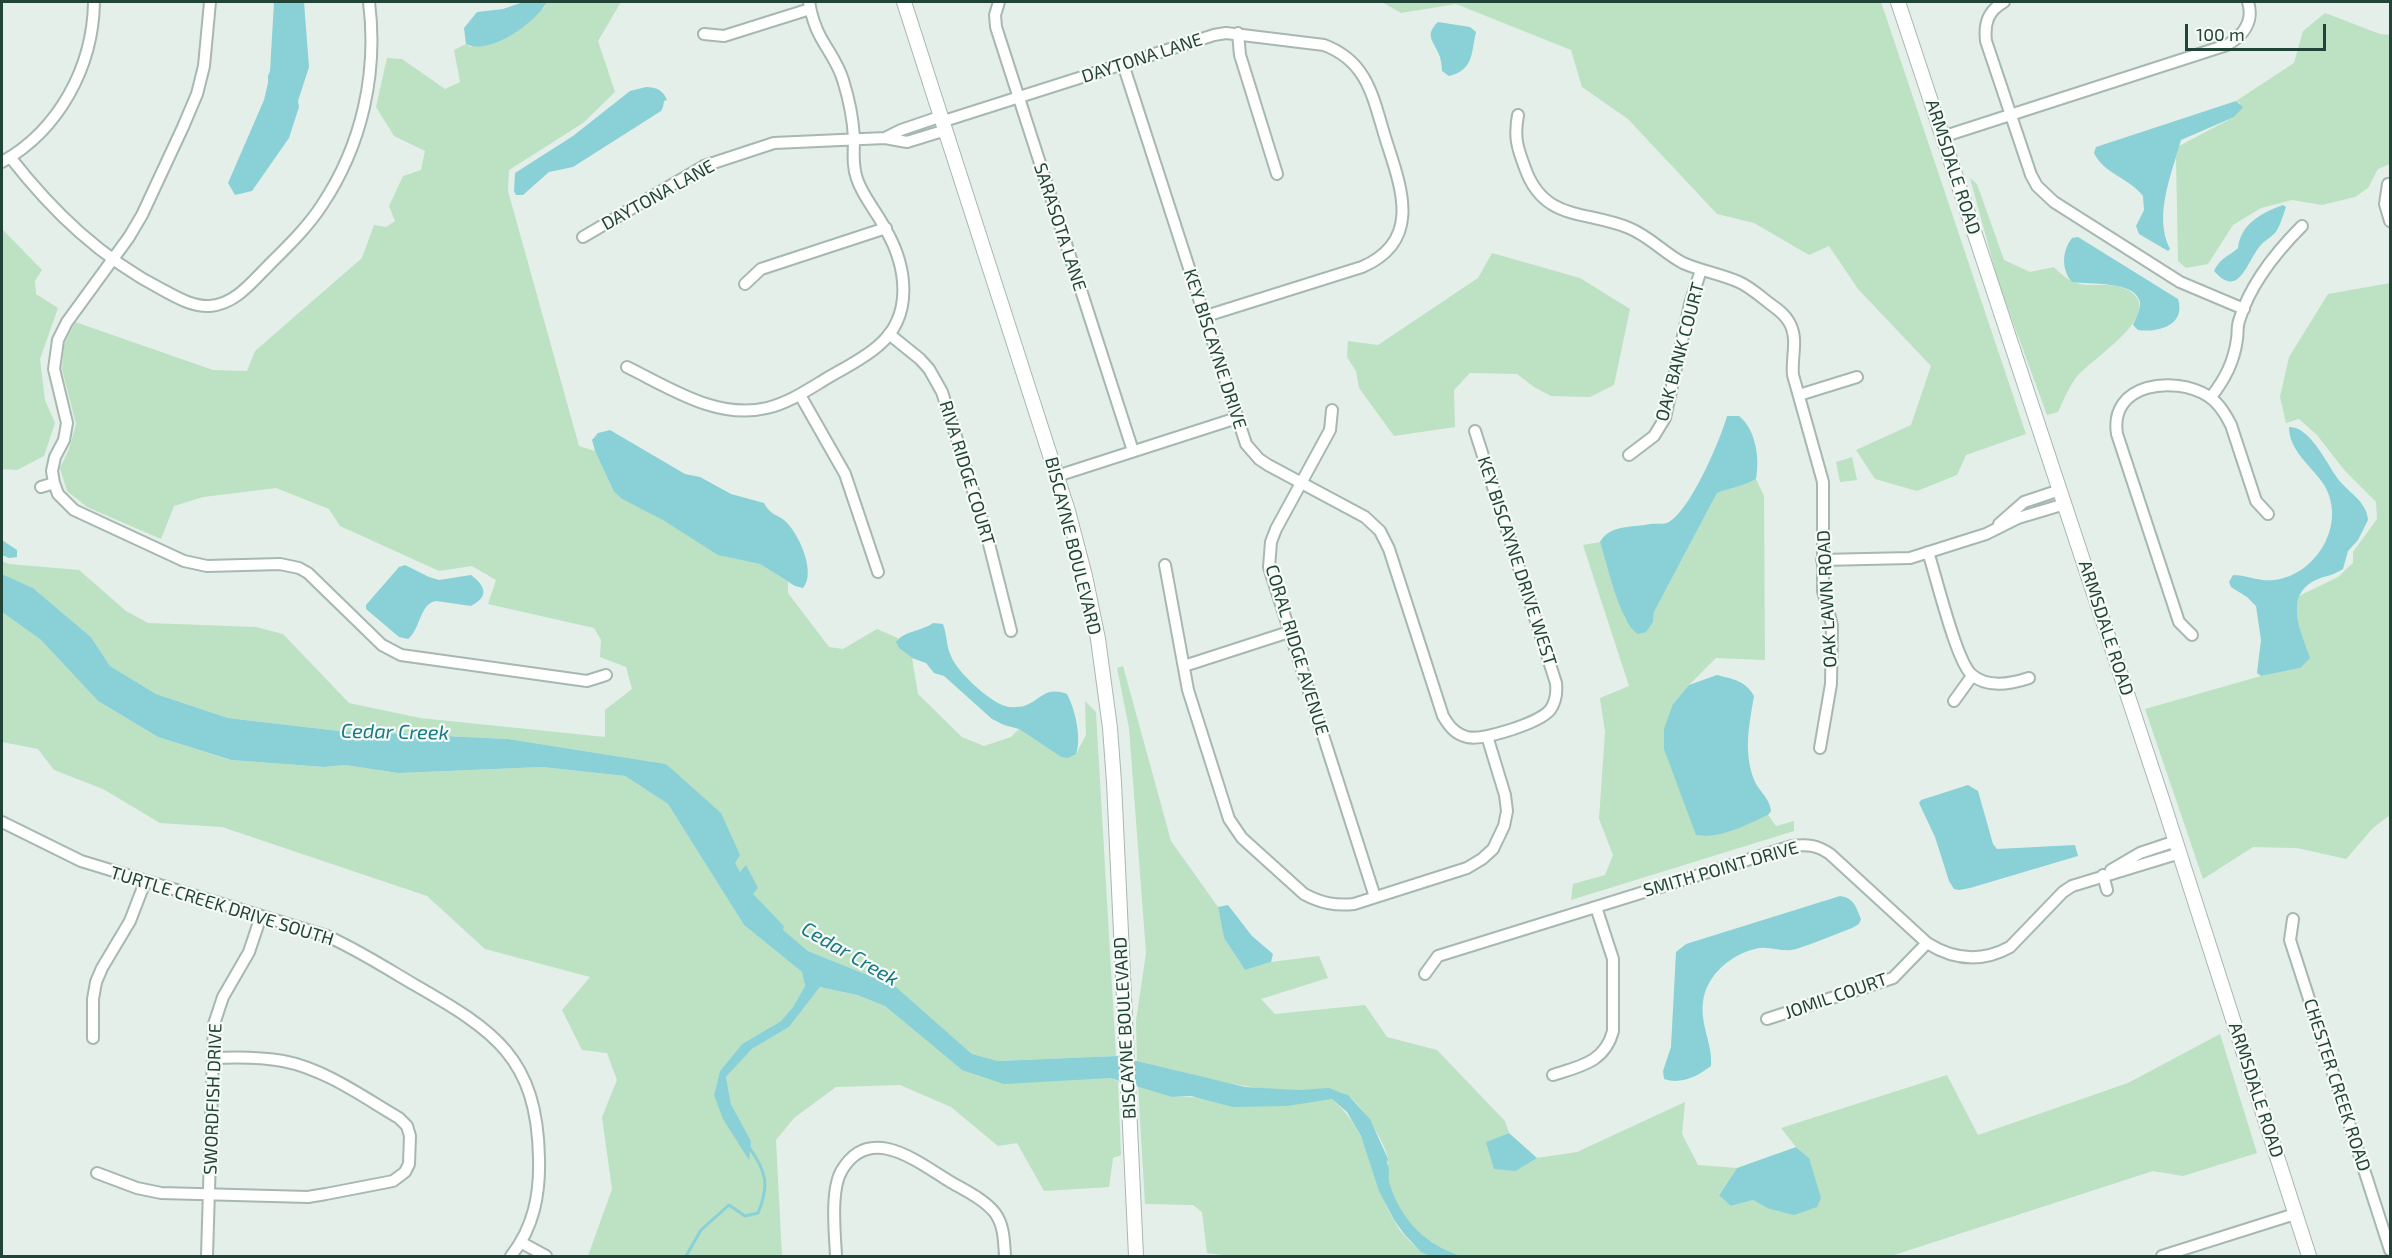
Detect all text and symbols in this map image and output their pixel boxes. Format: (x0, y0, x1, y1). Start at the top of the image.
scale bar (2188, 12, 2329, 50)
text: 100 m (2196, 23, 2245, 45)
street label: DAYTONA LANE (1079, 28, 1205, 88)
street label: ARMSDALE ROAD (1921, 97, 1985, 237)
street label: DAYTONA LANE (598, 155, 718, 235)
street label: SARASOTA LANE (1029, 160, 1091, 294)
street label: KEY BISCAYNE DRIVE (1179, 266, 1251, 432)
street label: OAK BANK COURT (1651, 280, 1709, 424)
street label: RIVA RIDGE COURT (935, 398, 999, 548)
street label: KEY BISCAYNE DRIVE WEST (1473, 454, 1561, 668)
street label: BISCAYNE BOULEVARD (1040, 455, 1106, 637)
street label: OAK LAWN ROAD (1813, 530, 1841, 668)
street label: ARMSDALE ROAD (2074, 558, 2138, 698)
street label: CORAL RIDGE AVENUE (1261, 562, 1333, 738)
water label: Cedar Creek (341, 719, 449, 745)
street label: SMITH POINT DRIVE (1641, 837, 1801, 901)
street label: TURTLE CREEK DRIVE SOUTH (108, 862, 336, 950)
water label: Cedar Creek (797, 917, 903, 991)
street label: BISCAYNE BOULEVARD (1109, 936, 1141, 1120)
street label: JOMIL COURT (1782, 968, 1890, 1024)
street label: CHESTER CREEK ROAD (2299, 996, 2375, 1174)
street label: ARMSDALE ROAD (2224, 1020, 2288, 1160)
street label: SWORDFISH DRIVE (200, 1023, 226, 1175)

